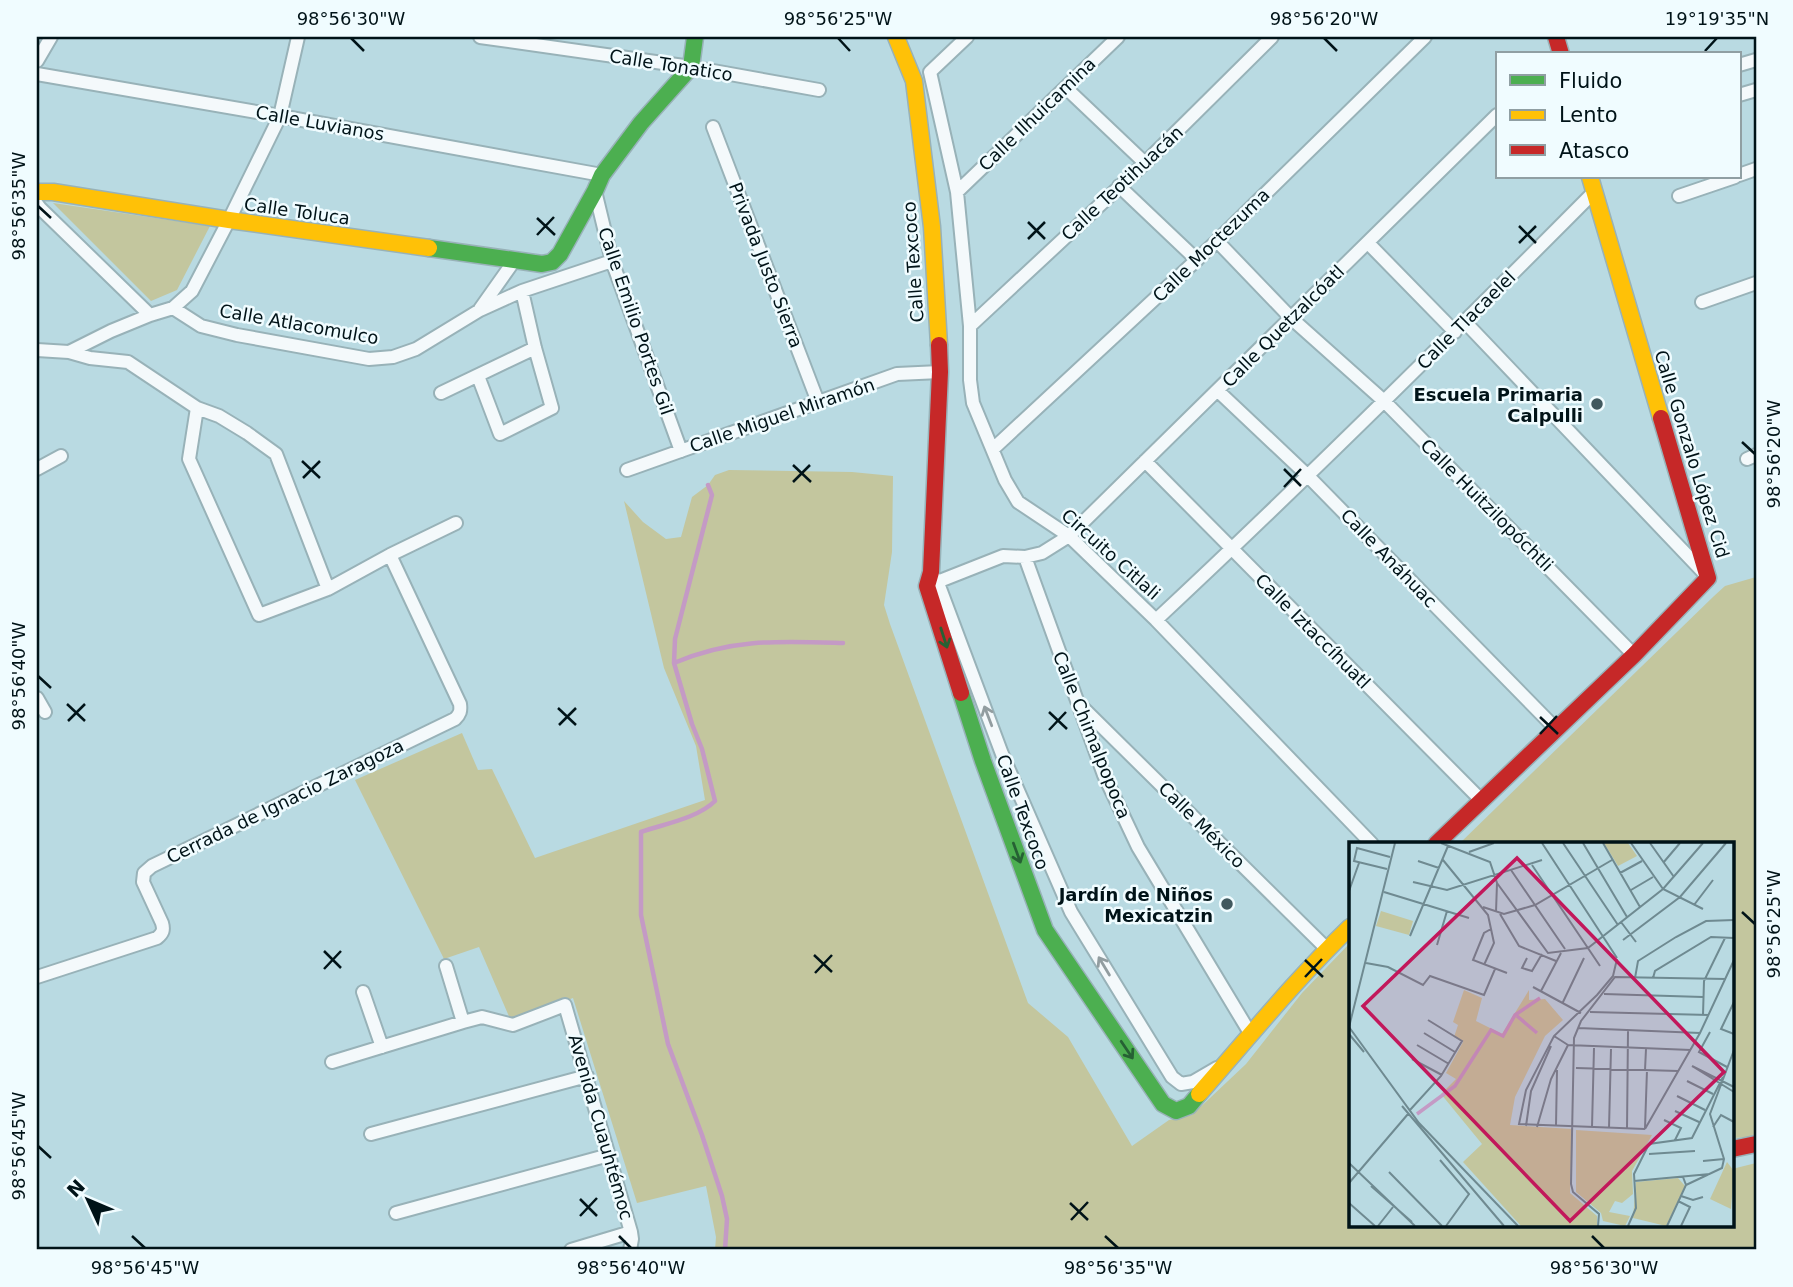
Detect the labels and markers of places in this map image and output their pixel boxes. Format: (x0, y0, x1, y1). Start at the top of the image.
place label: Escuela Primaria Calpulli (1413, 384, 1583, 426)
marker: Escuela Primaria Calpulli (1589, 396, 1605, 412)
place label: Jardín de Niños Mexicatzin (1057, 884, 1213, 926)
marker: Jardín de Niños Mexicatzin (1219, 896, 1235, 912)

